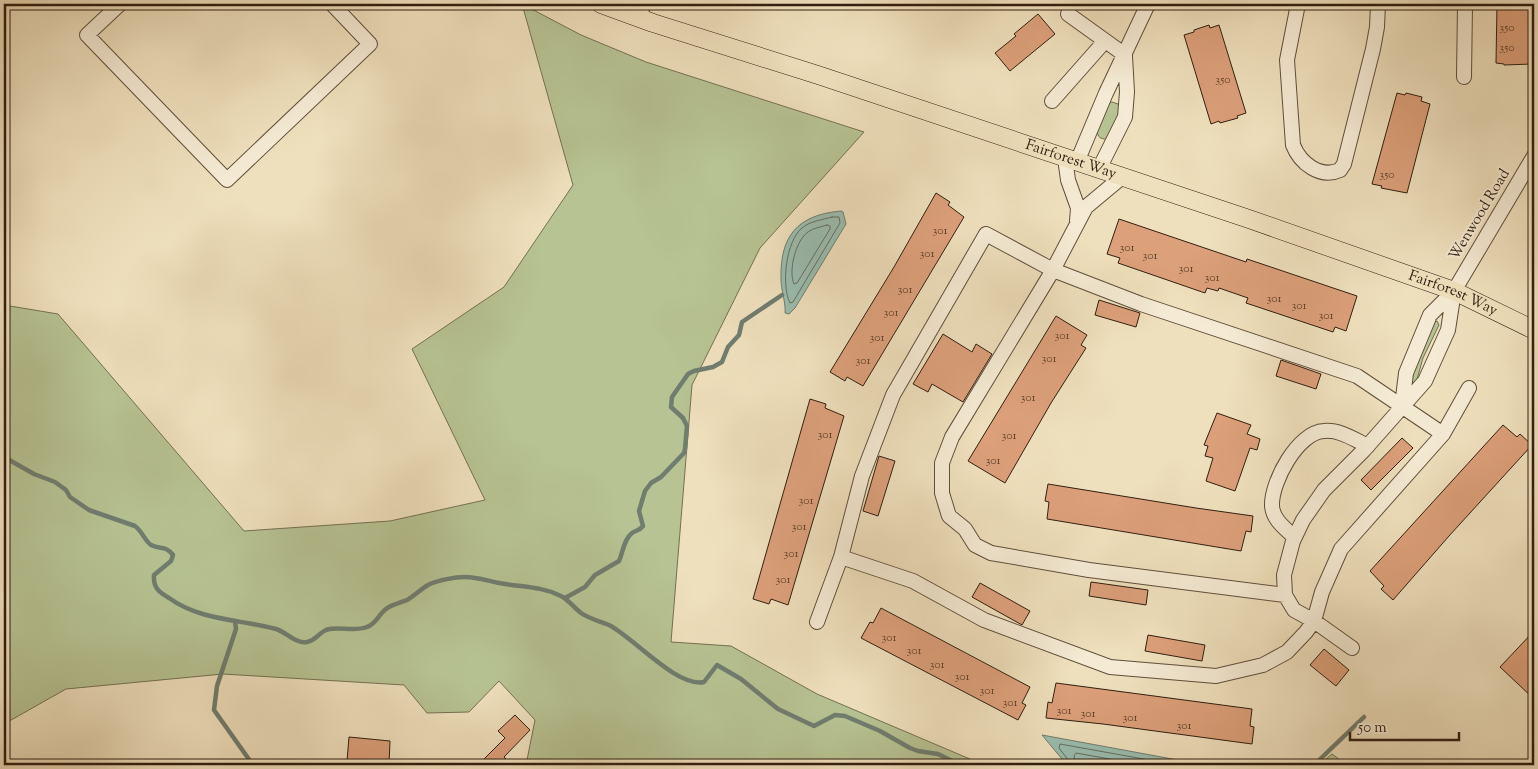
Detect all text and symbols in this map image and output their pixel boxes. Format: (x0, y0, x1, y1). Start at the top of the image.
house number: 350 (1499, 19, 1515, 37)
house number: 350 (1499, 39, 1515, 57)
house number: 350 (1215, 71, 1231, 89)
street label: Fairforest Way (1023, 135, 1120, 185)
street label: Wenwood Road (1444, 165, 1516, 265)
house number: 350 (1379, 166, 1395, 184)
house number: 301 (932, 222, 948, 240)
house number: 301 (1119, 239, 1135, 257)
house number: 301 (919, 245, 935, 263)
house number: 301 (1142, 247, 1158, 265)
house number: 301 (1178, 260, 1194, 278)
street label: Fairforest Way (1406, 265, 1502, 321)
house number: 301 (1204, 269, 1220, 287)
house number: 301 (897, 281, 913, 299)
house number: 301 (1266, 290, 1282, 308)
house number: 301 (1291, 297, 1307, 315)
house number: 301 (883, 304, 899, 322)
house number: 301 (1318, 307, 1334, 325)
house number: 301 (1054, 327, 1070, 345)
house number: 301 (869, 329, 885, 347)
house number: 301 (1041, 350, 1057, 368)
house number: 301 (855, 352, 871, 370)
house number: 301 (1020, 389, 1036, 407)
house number: 301 (817, 426, 833, 444)
house number: 301 (1001, 427, 1017, 445)
house number: 301 (985, 452, 1001, 470)
house number: 301 (798, 492, 814, 510)
house number: 301 (791, 518, 807, 536)
house number: 301 (783, 545, 799, 563)
house number: 301 (775, 571, 791, 589)
house number: 301 (881, 629, 897, 647)
house number: 301 (906, 642, 922, 660)
house number: 301 (929, 656, 945, 674)
house number: 301 (954, 668, 970, 686)
house number: 301 (979, 682, 995, 700)
house number: 301 (1002, 694, 1018, 712)
house number: 301 (1056, 702, 1072, 720)
house number: 301 (1080, 705, 1096, 723)
house number: 301 (1122, 709, 1138, 727)
scale bar (1350, 709, 1459, 741)
house number: 301 (1176, 717, 1192, 735)
text: 50 m (1357, 718, 1387, 739)

